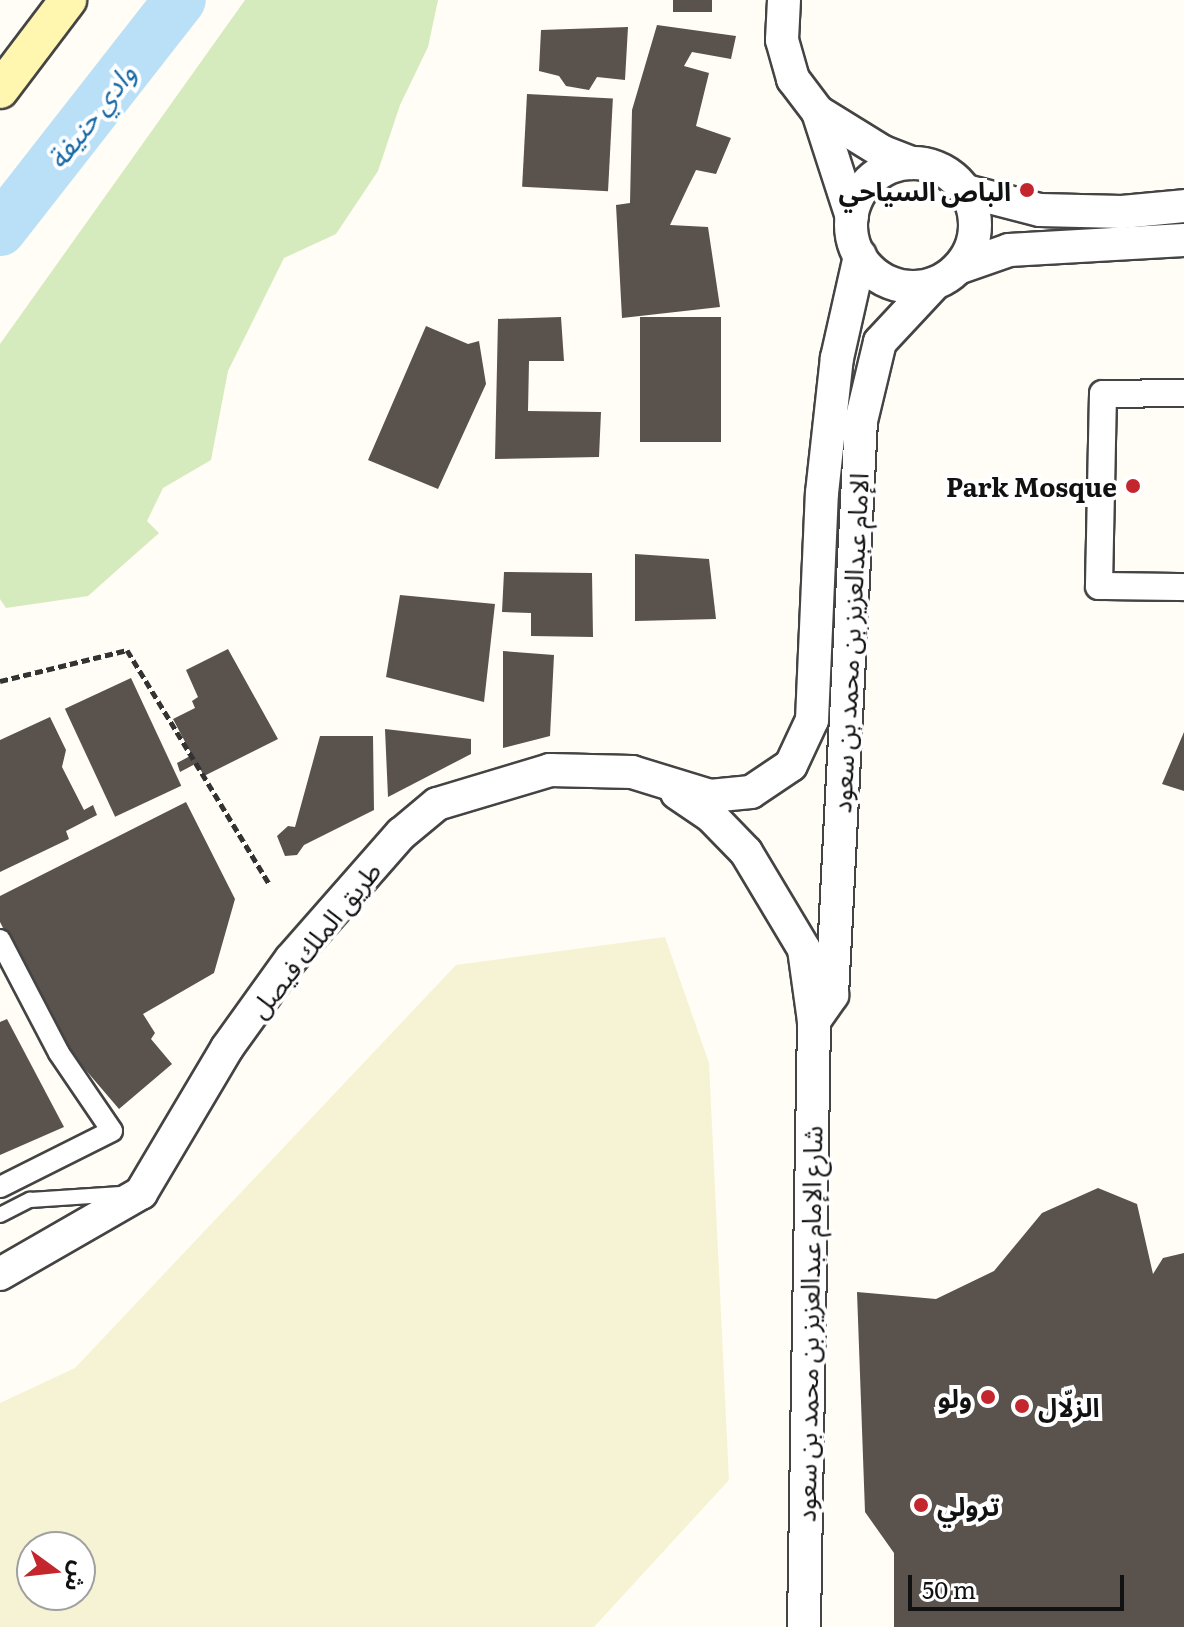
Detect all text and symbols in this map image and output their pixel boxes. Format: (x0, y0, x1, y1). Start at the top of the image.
water label: وادي حنيفة (39, 56, 141, 174)
place label: الباص السياحي (838, 174, 1011, 206)
marker: الباص السياحي (1018, 181, 1036, 199)
place label: Park Mosque (946, 470, 1117, 502)
street label: الإمام عبدالعزيز بن محمد بن سعود (825, 472, 873, 814)
marker: Park Mosque (1124, 477, 1142, 495)
street label: طريق الملك فيصل (242, 855, 386, 1023)
street label: شارع الإمام عبدالعزيز بن محمد بن سعود (789, 1125, 827, 1523)
place label: ولو (938, 1381, 972, 1413)
marker: ولو (979, 1388, 997, 1406)
place label: الزلّال (1038, 1390, 1100, 1422)
marker: الزلّال (1013, 1397, 1031, 1415)
place label: ترولي (937, 1489, 1000, 1521)
marker: ترولي (912, 1496, 930, 1514)
north arrow (16, 1531, 96, 1611)
text: ش (58, 1558, 98, 1596)
scale bar (912, 1559, 1128, 1609)
text: 50 m (922, 1571, 976, 1606)

